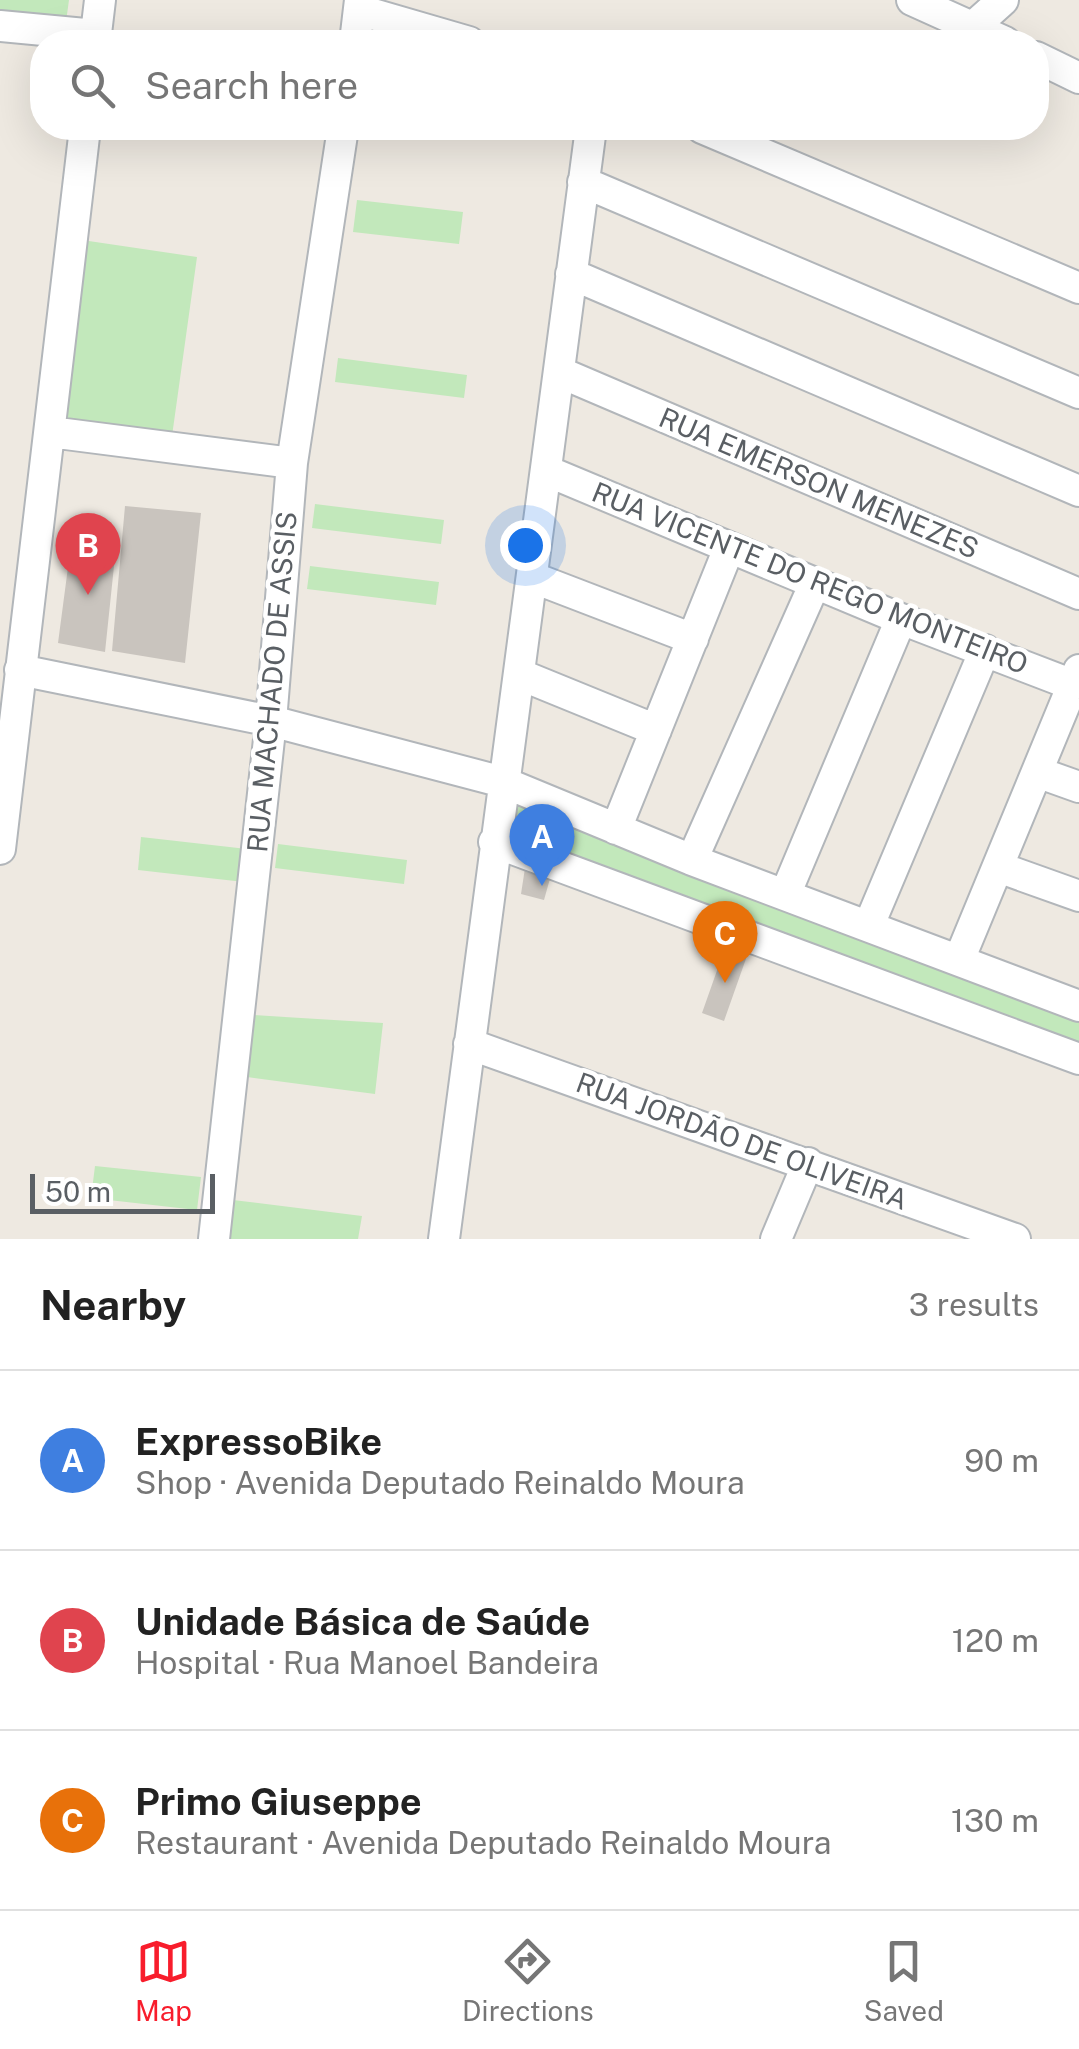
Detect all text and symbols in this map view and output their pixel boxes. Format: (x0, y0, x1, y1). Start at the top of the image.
search box (30, 30, 1049, 140)
icon: search (65, 58, 120, 113)
text: Search here (145, 63, 358, 108)
street label: RUA EMERSON MENEZES (655, 400, 984, 565)
street label: RUA VICENTE DO REGO MONTEIRO (587, 475, 1033, 680)
street label: RUA MACHADO DE ASSIS (240, 510, 303, 854)
pin: B (56, 512, 120, 595)
your location (500, 520, 551, 571)
pin: A (510, 804, 574, 886)
pin: C (692, 900, 758, 983)
street label: RUA JORDÃO DE OLIVEIRA (572, 1065, 912, 1216)
scale bar (30, 1169, 215, 1214)
text: 50 m (45, 1175, 111, 1208)
text: Nearby (40, 1280, 186, 1329)
text: 3 results (909, 1286, 1039, 1323)
text: ExpressoBike (135, 1419, 382, 1464)
text: A (61, 1442, 84, 1479)
text: 90 m (964, 1442, 1039, 1479)
text: Shop · Avenida Deputado Reinaldo Moura (135, 1464, 745, 1501)
text: Unidade Básica de Saúde (135, 1599, 590, 1644)
text: B (62, 1622, 83, 1659)
text: 120 m (952, 1622, 1039, 1659)
text: Hospital · Rua Manoel Bandeira (135, 1644, 599, 1681)
text: Primo Giuseppe (135, 1779, 422, 1824)
text: C (61, 1802, 84, 1839)
text: 130 m (951, 1802, 1039, 1839)
text: Restaurant · Avenida Deputado Reinaldo Moura (135, 1824, 831, 1861)
tab: Map (135, 1934, 192, 2027)
tab: Directions (462, 1934, 594, 2027)
tab: Saved (864, 1934, 944, 2027)

